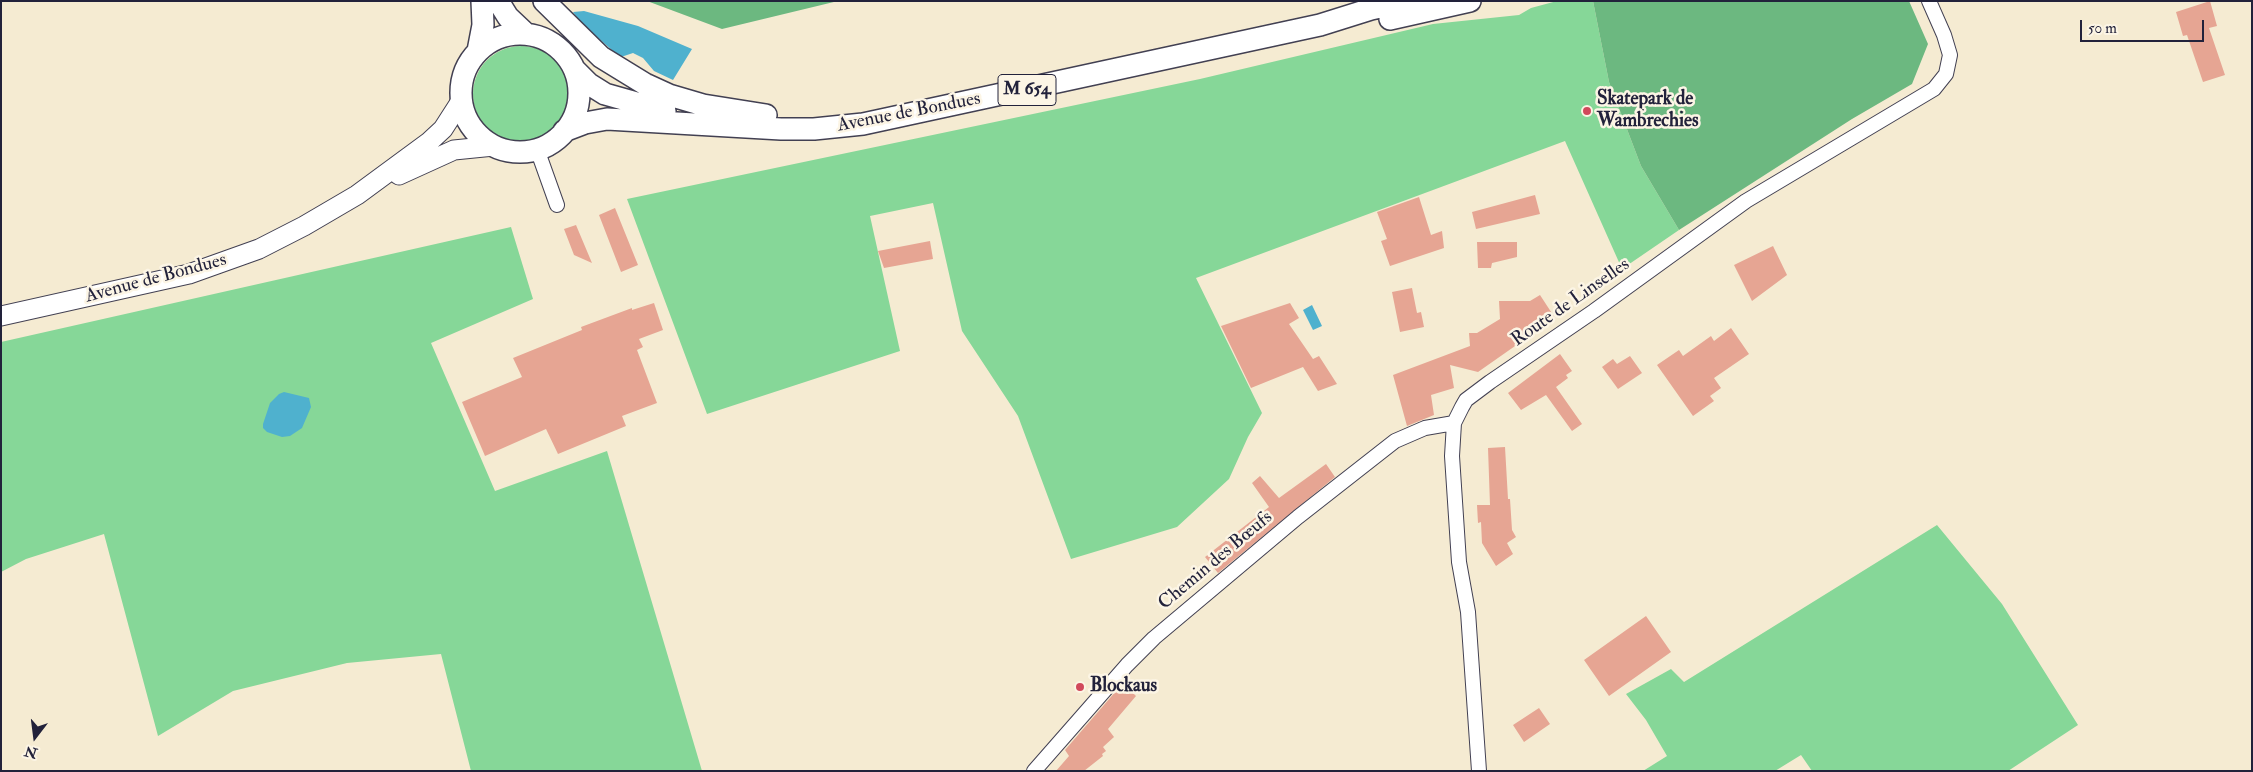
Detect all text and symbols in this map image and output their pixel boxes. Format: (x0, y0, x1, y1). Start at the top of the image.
scale bar (2083, 10, 2207, 42)
text: 50 m (2088, 19, 2117, 38)
road number: M 654 (998, 74, 1056, 106)
street label: Avenue de Bondues (836, 88, 982, 138)
place label: Skatepark de Wambrechies (1597, 89, 1698, 133)
marker: Skatepark de Wambrechies (1581, 105, 1593, 117)
street label: Avenue de Bondues (83, 249, 229, 309)
street label: Route de Linselles (1508, 254, 1634, 352)
street label: Chemin des Bœufs (1154, 507, 1278, 615)
place label: Blockaus (1090, 676, 1157, 698)
marker: Blockaus (1074, 681, 1086, 693)
north arrow (10, 712, 60, 762)
text: N (23, 742, 39, 762)

